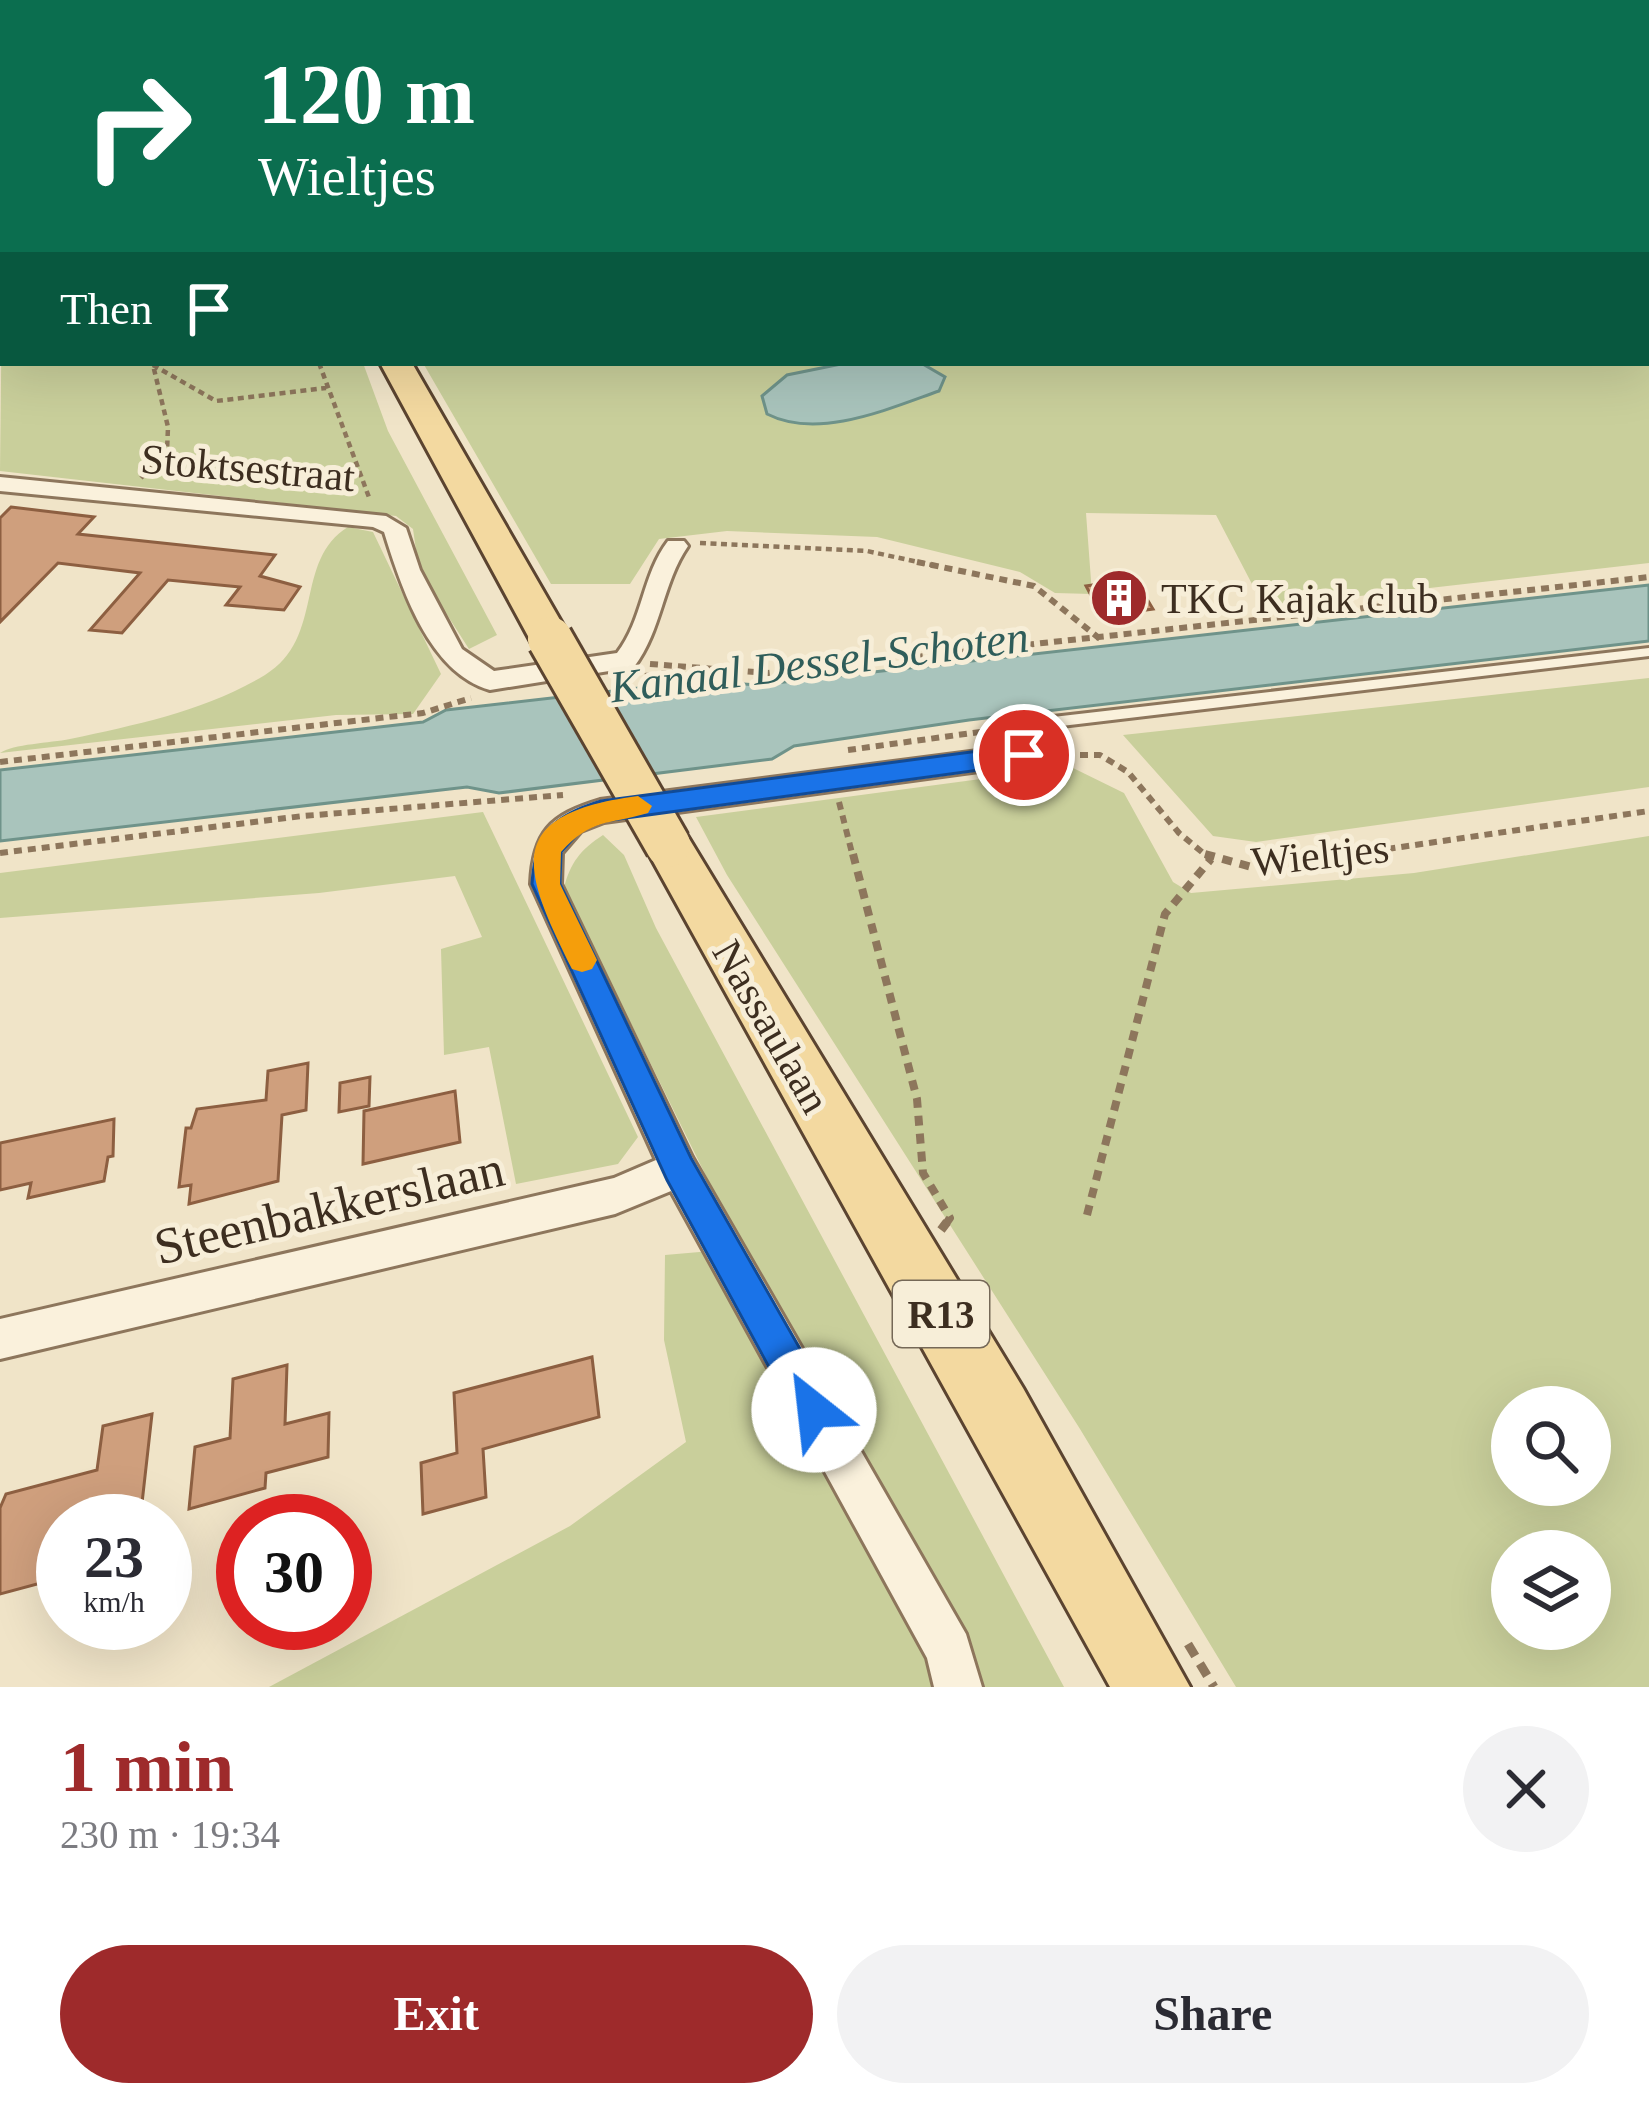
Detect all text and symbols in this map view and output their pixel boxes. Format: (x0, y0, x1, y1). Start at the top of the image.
icon: right (60, 48, 216, 204)
text: 120 m (258, 48, 475, 141)
text: Wieltjes (258, 147, 436, 207)
icon: arrive (176, 276, 242, 342)
text: Then (60, 284, 152, 334)
street label: Stoktsestraat (139, 436, 357, 500)
building icon: TKC Kajak club (1088, 567, 1150, 629)
place label: TKC Kajak club (1161, 576, 1439, 622)
water label: Kanaal Dessel-Schoten (606, 612, 1031, 713)
pin (973, 704, 1075, 806)
icon: arrive (991, 722, 1057, 788)
street label: Wieltjes (1249, 825, 1391, 885)
street label: Nassaulaan (703, 932, 839, 1121)
street label: Steenbakkerslaan (149, 1141, 509, 1275)
road number: R13 (893, 1281, 989, 1347)
position arrow (751, 1347, 877, 1473)
map controls (1491, 1386, 1611, 1650)
button: search (1491, 1386, 1611, 1506)
speed limit sign: 30 (216, 1494, 372, 1650)
text: 23 (84, 1524, 144, 1590)
button: layers (1491, 1530, 1611, 1650)
text: km/h (83, 1585, 145, 1618)
button: close (1463, 1726, 1589, 1852)
text: 1 min (60, 1727, 234, 1807)
text: 230 m · 19:34 (60, 1813, 280, 1856)
button: Exit (60, 1945, 813, 2083)
button: Share (837, 1945, 1589, 2083)

